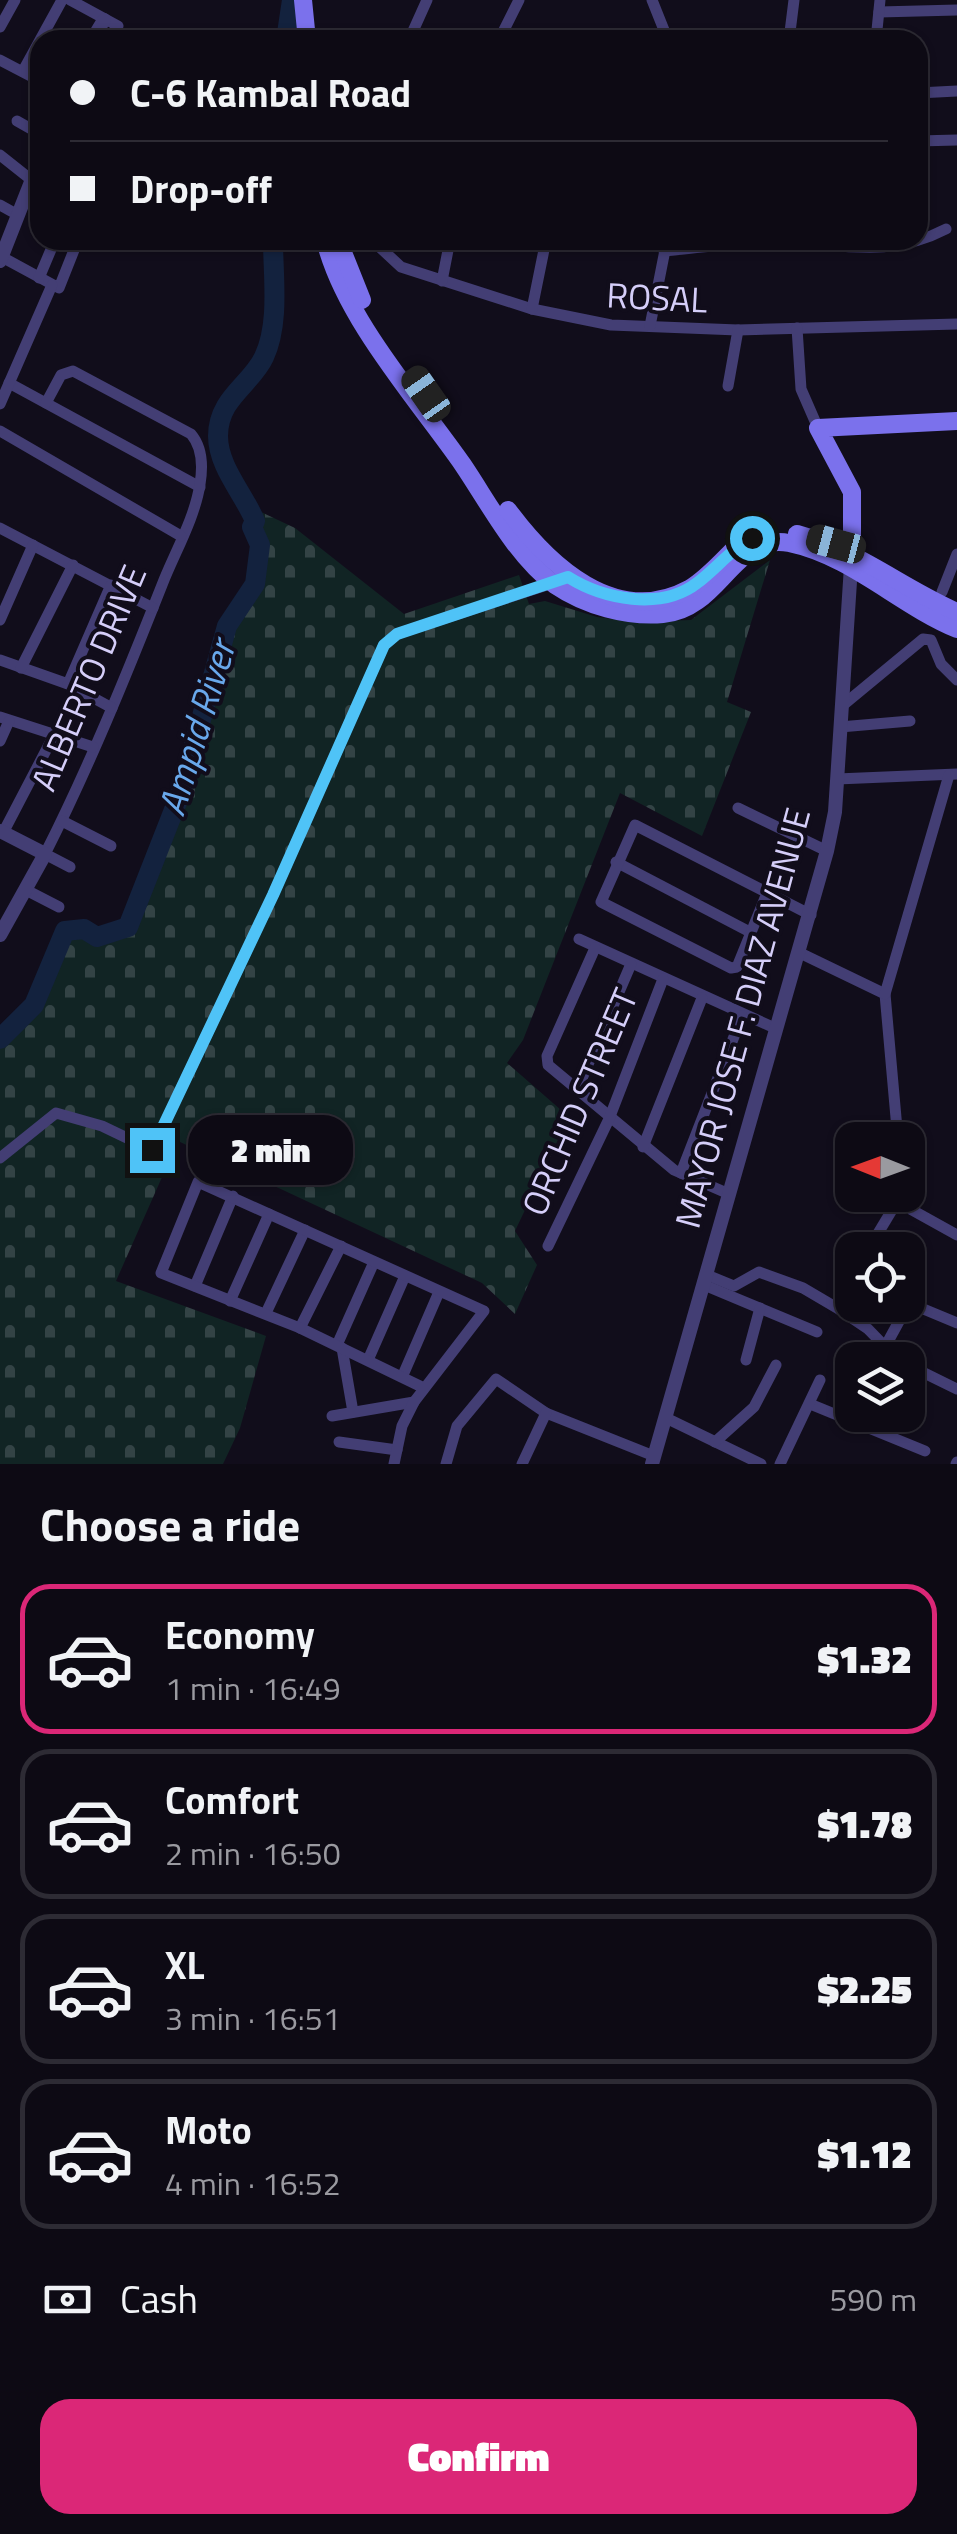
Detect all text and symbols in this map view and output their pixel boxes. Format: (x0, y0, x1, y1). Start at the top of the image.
text: C-6 Kambal Road (130, 64, 411, 122)
text: Drop-off (130, 160, 272, 218)
street label: ROSAL (605, 267, 709, 327)
car (397, 361, 455, 427)
route start (730, 516, 775, 561)
car (803, 522, 869, 566)
street label: ALBERTO DRIVE (16, 556, 160, 799)
water label: Ampid River (142, 629, 251, 822)
street label: MAYOR JOSE F. DIAZ AVENUE (660, 802, 824, 1234)
street label: ORCHID STREET (507, 980, 651, 1224)
callout: 2 min (187, 1115, 352, 1185)
north arrow (835, 1122, 925, 1212)
map controls (835, 1122, 925, 1432)
text: 2 min (231, 1126, 310, 1174)
route end (130, 1128, 175, 1173)
button: locate (835, 1232, 925, 1322)
button: layers (835, 1342, 925, 1432)
text: Choose a ride (40, 1490, 300, 1558)
text: Economy (165, 1606, 315, 1664)
icon: car (45, 1614, 135, 1704)
text: $1.32 (818, 1630, 912, 1688)
text: 1 min · 16:49 (165, 1664, 341, 1712)
text: Comfort (165, 1771, 299, 1829)
icon: car (45, 1779, 135, 1869)
text: $1.78 (818, 1795, 912, 1853)
text: 2 min · 16:50 (165, 1829, 341, 1877)
text: XL (165, 1936, 205, 1994)
icon: car (45, 1944, 135, 2034)
text: $2.25 (818, 1960, 912, 2018)
text: 3 min · 16:51 (165, 1994, 341, 2042)
text: Moto (165, 2101, 252, 2159)
icon: car (45, 2109, 135, 2199)
text: $1.12 (818, 2125, 912, 2183)
text: 4 min · 16:52 (165, 2159, 341, 2207)
text: Cash (120, 2270, 198, 2328)
icon: cash (40, 2272, 95, 2327)
text: 590 m (829, 2275, 917, 2323)
button: Confirm (40, 2399, 917, 2514)

